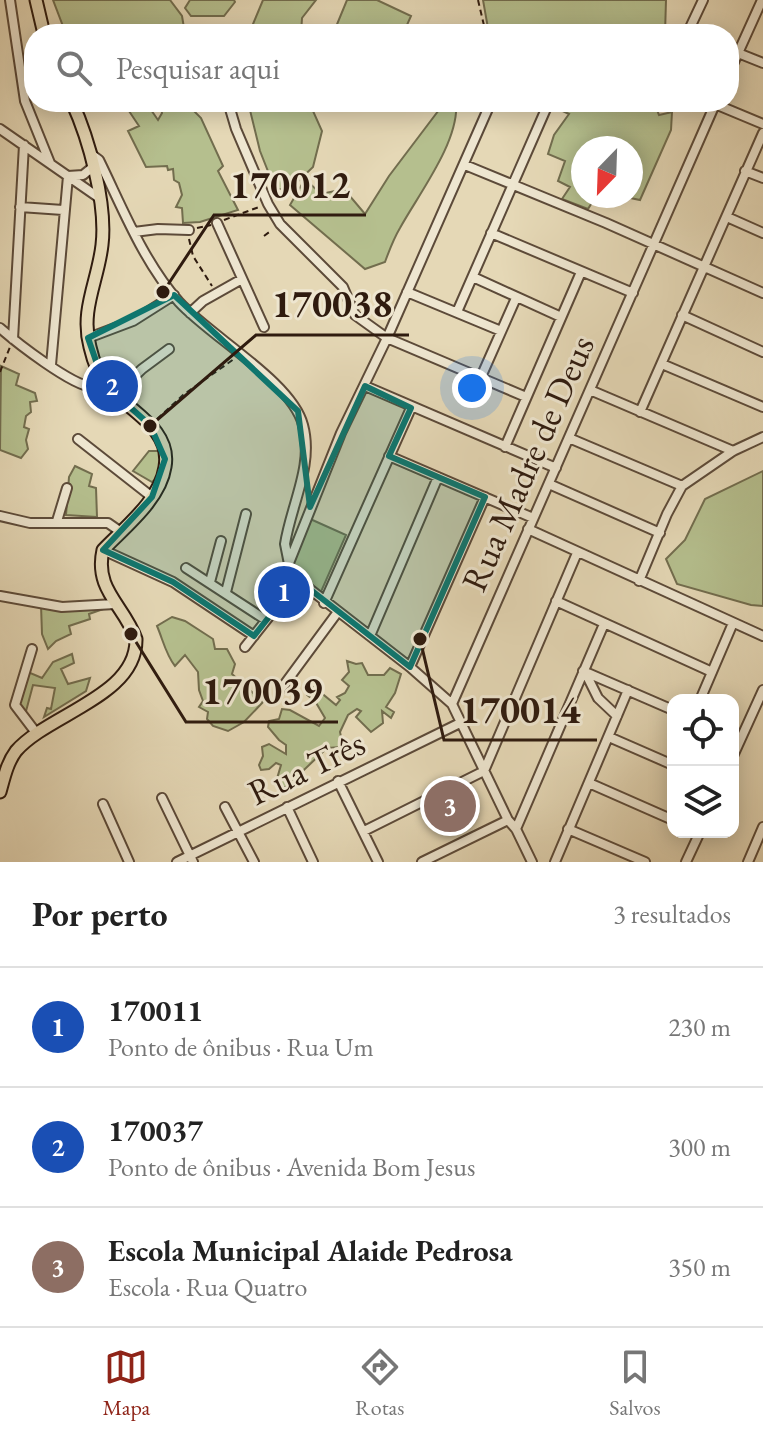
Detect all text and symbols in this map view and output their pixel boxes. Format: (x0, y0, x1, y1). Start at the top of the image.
search box (24, 24, 739, 112)
icon: search (52, 46, 96, 90)
text: Pesquisar aqui (116, 49, 280, 88)
north arrow (571, 136, 643, 208)
callout: 170012 (214, 153, 366, 215)
text: 170012 (230, 160, 350, 209)
callout: 170038 (256, 273, 409, 335)
text: 170038 (272, 279, 392, 328)
street label: Rua Madre de Deus (450, 328, 605, 598)
pin: 2 (86, 356, 138, 416)
your location (452, 368, 492, 408)
pin: 1 (258, 562, 310, 622)
callout: 170039 (186, 660, 338, 722)
text: 170039 (202, 666, 322, 715)
callout: 170014 (444, 678, 597, 740)
text: 170014 (460, 685, 581, 734)
map controls (667, 694, 739, 838)
button: locate (667, 694, 739, 766)
street label: Rua Três (240, 719, 372, 816)
button: layers (667, 766, 739, 838)
pin: 3 (424, 776, 476, 836)
text: Por perto (32, 892, 168, 936)
text: 3 resultados (613, 897, 731, 931)
text: 170011 (108, 991, 203, 1030)
text: 1 (51, 1010, 65, 1044)
text: 230 m (668, 1010, 731, 1044)
text: Ponto de ônibus · Rua Um (108, 1030, 374, 1064)
text: 170037 (108, 1111, 203, 1150)
text: 2 (51, 1130, 65, 1164)
text: 300 m (668, 1130, 731, 1164)
text: Ponto de ônibus · Avenida Bom Jesus (108, 1150, 475, 1184)
text: Escola Municipal Alaide Pedrosa (108, 1231, 513, 1270)
text: 3 (51, 1250, 65, 1284)
text: 350 m (668, 1250, 731, 1284)
text: Escola · Rua Quatro (108, 1270, 307, 1304)
tab: Mapa (102, 1345, 150, 1422)
tab: Rotas (355, 1345, 404, 1422)
tab: Salvos (609, 1345, 661, 1422)

